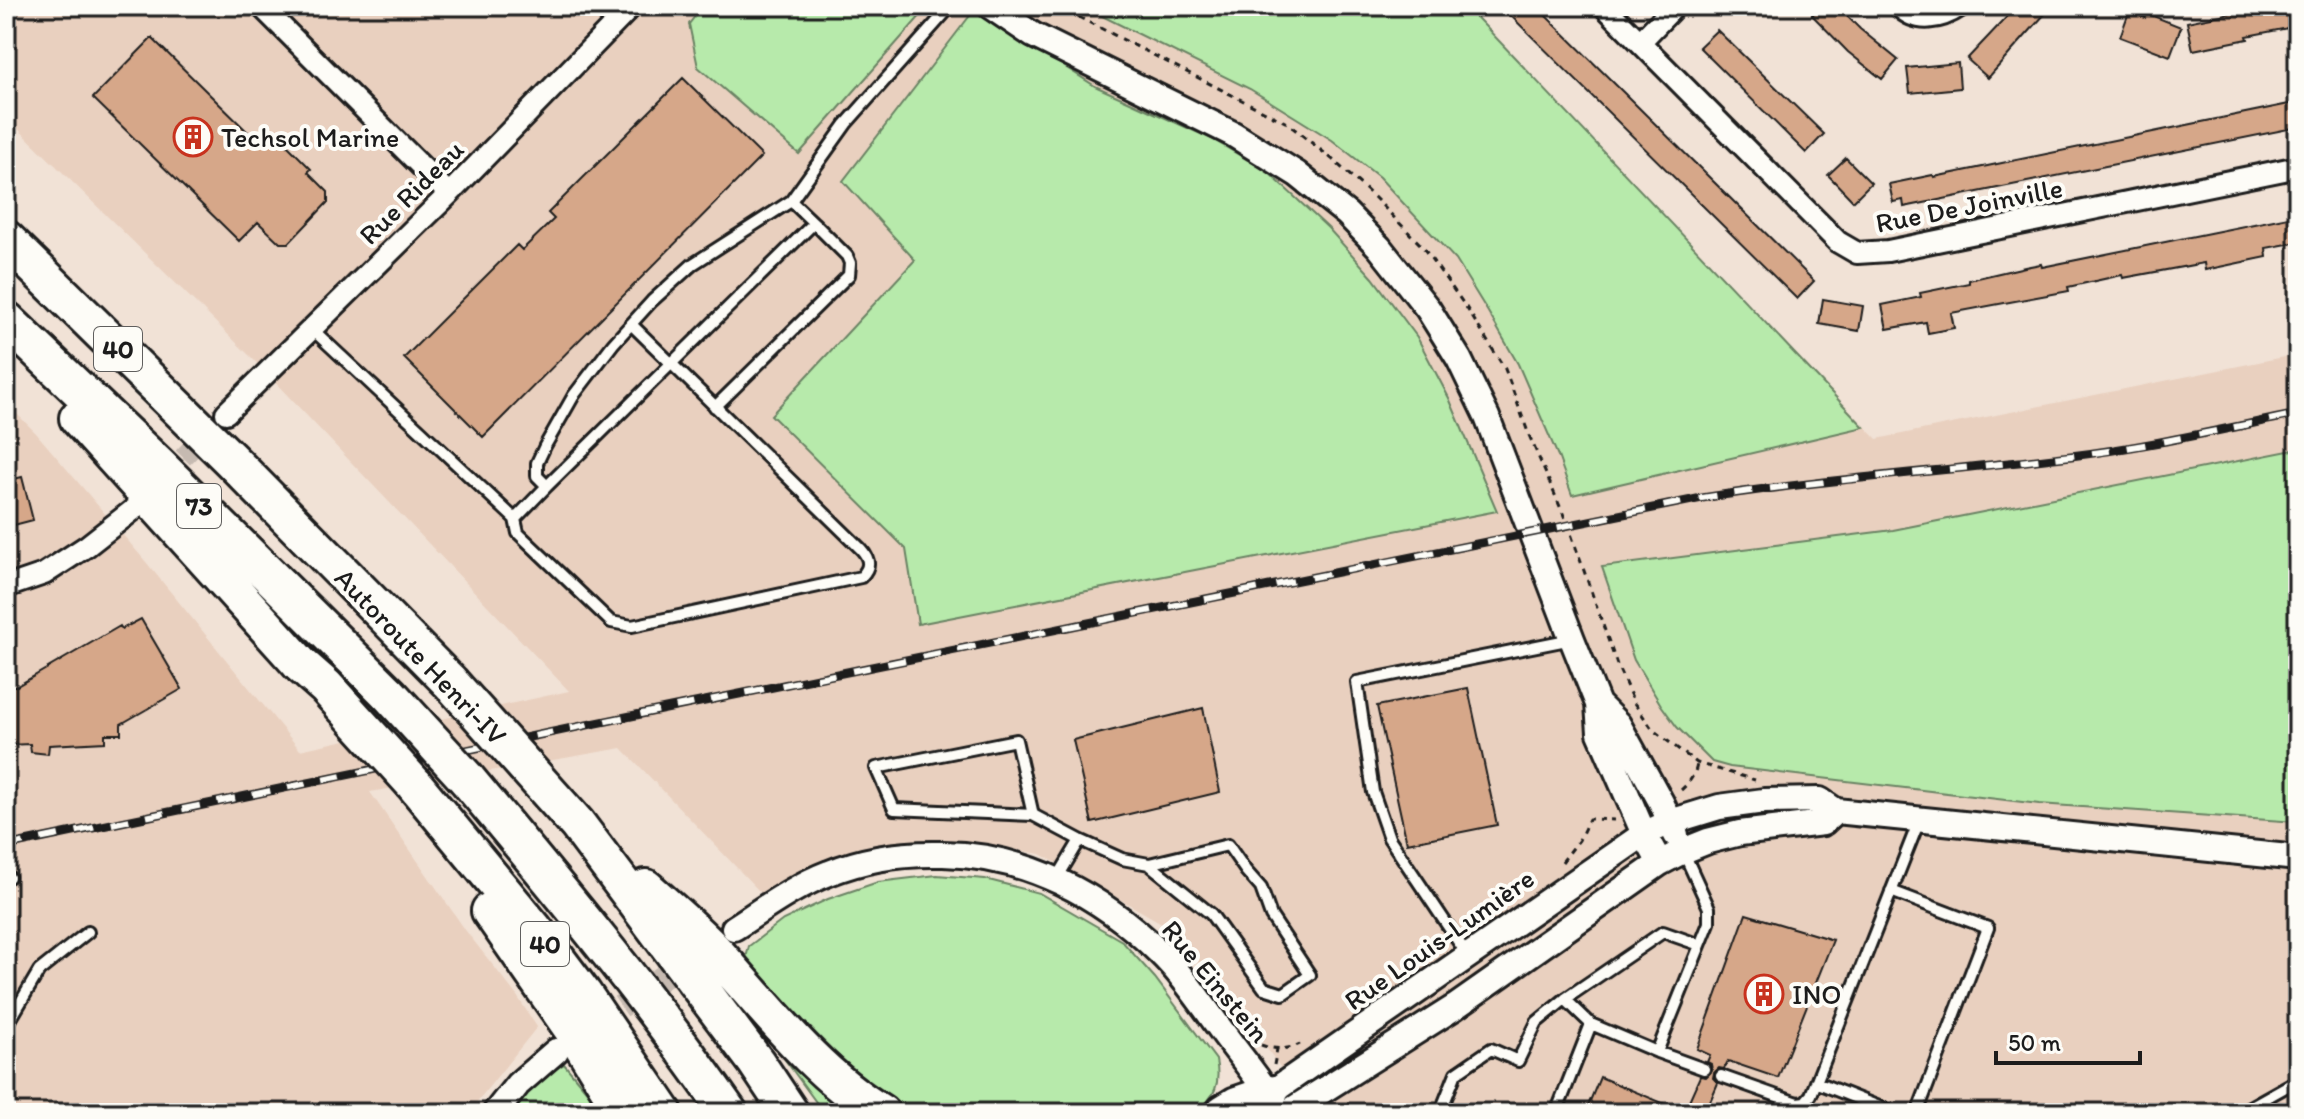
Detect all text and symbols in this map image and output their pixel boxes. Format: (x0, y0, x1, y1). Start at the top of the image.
building icon: Techsol Marine (172, 116, 214, 158)
place label: Techsol Marine (221, 120, 399, 154)
street label: Rue Rideau (351, 132, 471, 252)
street label: Rue De Joinville (1873, 170, 2065, 240)
road number: 40 (94, 327, 142, 371)
road number: 73 (177, 484, 221, 528)
street label: Autoroute Henri-IV (328, 560, 514, 752)
street label: Rue Louis-Lumière (1338, 861, 1540, 1017)
street label: Rue Einstein (1155, 913, 1277, 1049)
road number: 40 (521, 922, 569, 966)
building icon: INO (1743, 973, 1785, 1015)
place label: INO (1792, 977, 1842, 1011)
scale bar (1996, 1015, 2140, 1065)
text: 50 m (2008, 1028, 2061, 1057)

